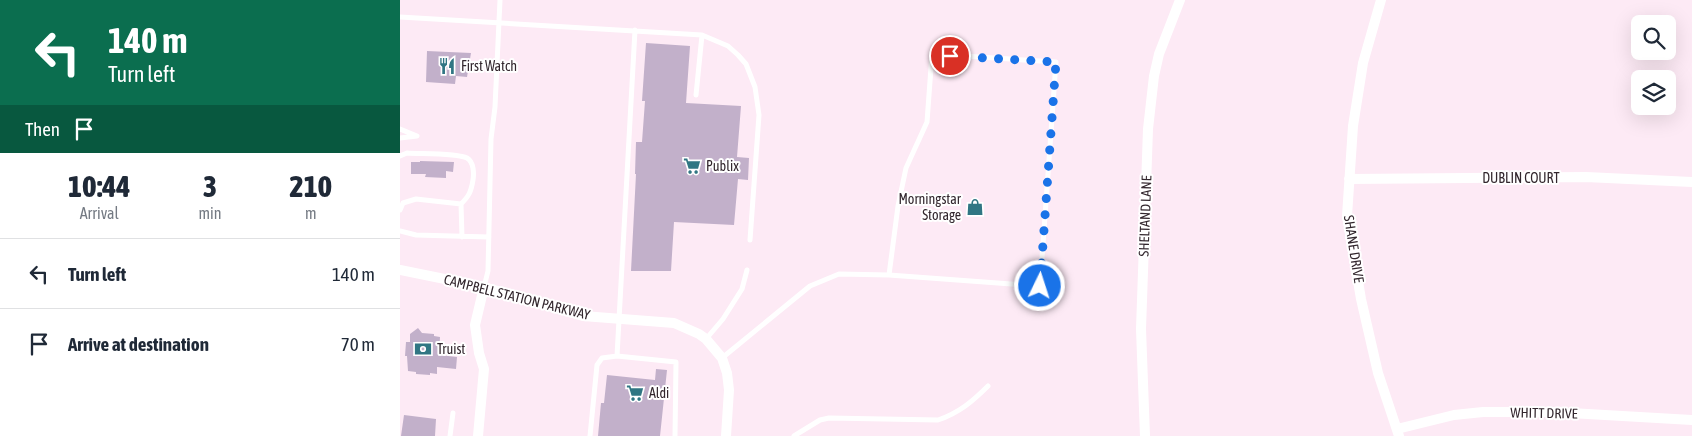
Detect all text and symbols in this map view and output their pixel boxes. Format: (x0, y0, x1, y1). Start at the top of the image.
map controls (1631, 15, 1676, 115)
button: search (1631, 15, 1676, 60)
icon: left (25, 20, 90, 85)
text: 140 m (108, 20, 187, 60)
pin (929, 35, 971, 77)
icon: arrive (936, 42, 964, 70)
restaurant icon: First Watch (437, 56, 457, 76)
place label: First Watch (461, 58, 517, 74)
text: Turn left (108, 61, 175, 87)
button: layers (1631, 70, 1676, 115)
icon: arrive (70, 115, 98, 143)
text: Then (25, 118, 60, 140)
supermarket icon: Publix (682, 156, 702, 176)
place label: Publix (706, 158, 739, 174)
text: 10:44 (68, 169, 130, 203)
text: 3 (203, 169, 217, 203)
text: 210 (290, 169, 332, 203)
street label: DUBLIN COURT (1482, 170, 1560, 186)
street label: SHELTAND LANE (1136, 175, 1154, 257)
place label: Morningstar Storage (898, 191, 962, 223)
shop icon: Morningstar Storage (965, 197, 985, 217)
text: Arrival (80, 204, 119, 222)
text: min (199, 204, 222, 222)
text: m (305, 204, 317, 222)
street label: SHANE DRIVE (1341, 214, 1367, 284)
position arrow (1013, 259, 1065, 311)
icon: left (25, 260, 53, 288)
text: Turn left (68, 263, 126, 285)
text: 140 m (332, 263, 375, 285)
street label: CAMPBELL STATION PARKWAY (442, 271, 592, 323)
icon: arrive (25, 330, 53, 358)
text: Arrive at destination (68, 333, 209, 355)
text: 70 m (341, 333, 375, 355)
bank icon: Truist (413, 339, 433, 359)
place label: Truist (437, 341, 465, 357)
supermarket icon: Aldi (625, 383, 645, 403)
place label: Aldi (649, 385, 669, 401)
street label: WHITT DRIVE (1510, 404, 1578, 422)

